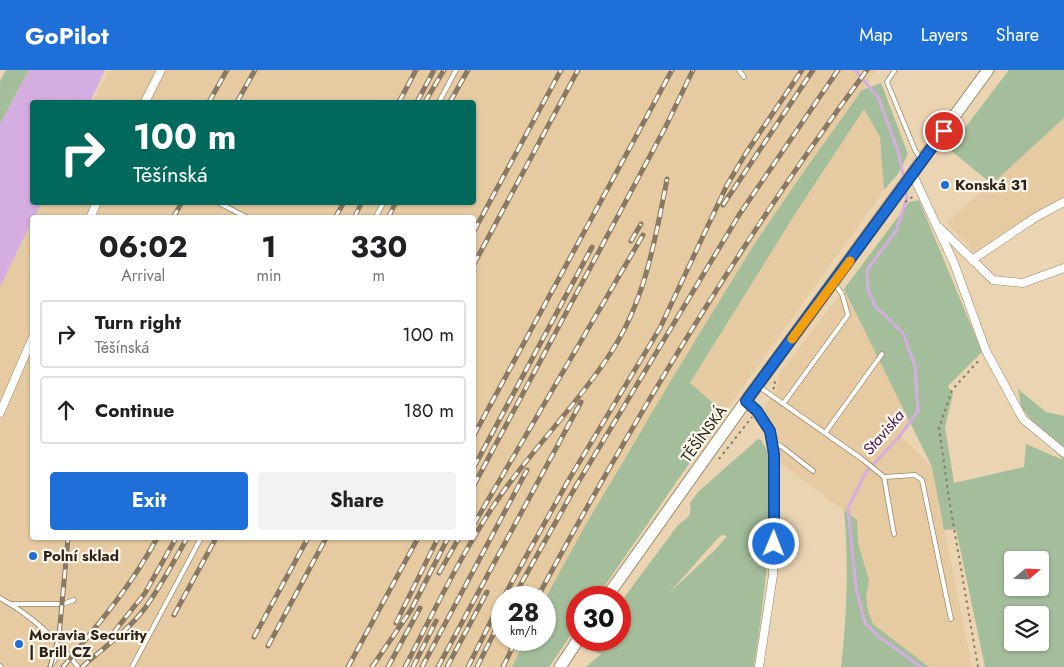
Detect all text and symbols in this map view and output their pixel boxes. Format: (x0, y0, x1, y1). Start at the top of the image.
text: GoPilot (25, 18, 109, 53)
text: Map (859, 22, 893, 48)
text: Layers (921, 22, 968, 48)
text: Share (996, 22, 1039, 48)
pin (923, 110, 965, 152)
text: 100 m (133, 112, 236, 162)
icon: arrive (930, 117, 958, 145)
icon: right (50, 120, 115, 185)
text: Těšínská (133, 158, 208, 190)
place label: Konská 31 (955, 174, 1028, 196)
marker: Konská 31 (939, 179, 951, 191)
text: 06:02 (99, 225, 188, 268)
text: 1 (261, 225, 277, 268)
text: 330 (350, 225, 407, 268)
text: Arrival (121, 264, 165, 287)
text: min (256, 264, 282, 287)
text: m (373, 264, 385, 287)
text: Turn right (95, 309, 181, 336)
icon: right (52, 320, 80, 348)
text: 100 m (402, 321, 454, 348)
text: Těšínská (95, 336, 149, 359)
icon: ahead (52, 396, 80, 424)
text: Continue (95, 397, 174, 424)
text: 180 m (403, 397, 454, 424)
street label: TĚŠÍNSKÁ (676, 401, 732, 467)
water label: Staviska (857, 404, 910, 460)
button: Exit (50, 472, 248, 530)
button: Share (258, 472, 456, 530)
position arrow (747, 517, 799, 569)
place label: Polní sklad (43, 545, 119, 567)
marker: Polní sklad (27, 550, 39, 562)
north arrow (1004, 551, 1049, 596)
map controls (1004, 551, 1049, 651)
speed limit sign: 30 (566, 586, 631, 651)
text: 28 (507, 594, 540, 630)
button: layers (1004, 606, 1049, 651)
text: km/h (510, 622, 537, 640)
place label: Moravia Security | Brill CZ (29, 624, 147, 663)
marker: Moravia Security | Brill CZ (13, 638, 25, 650)

